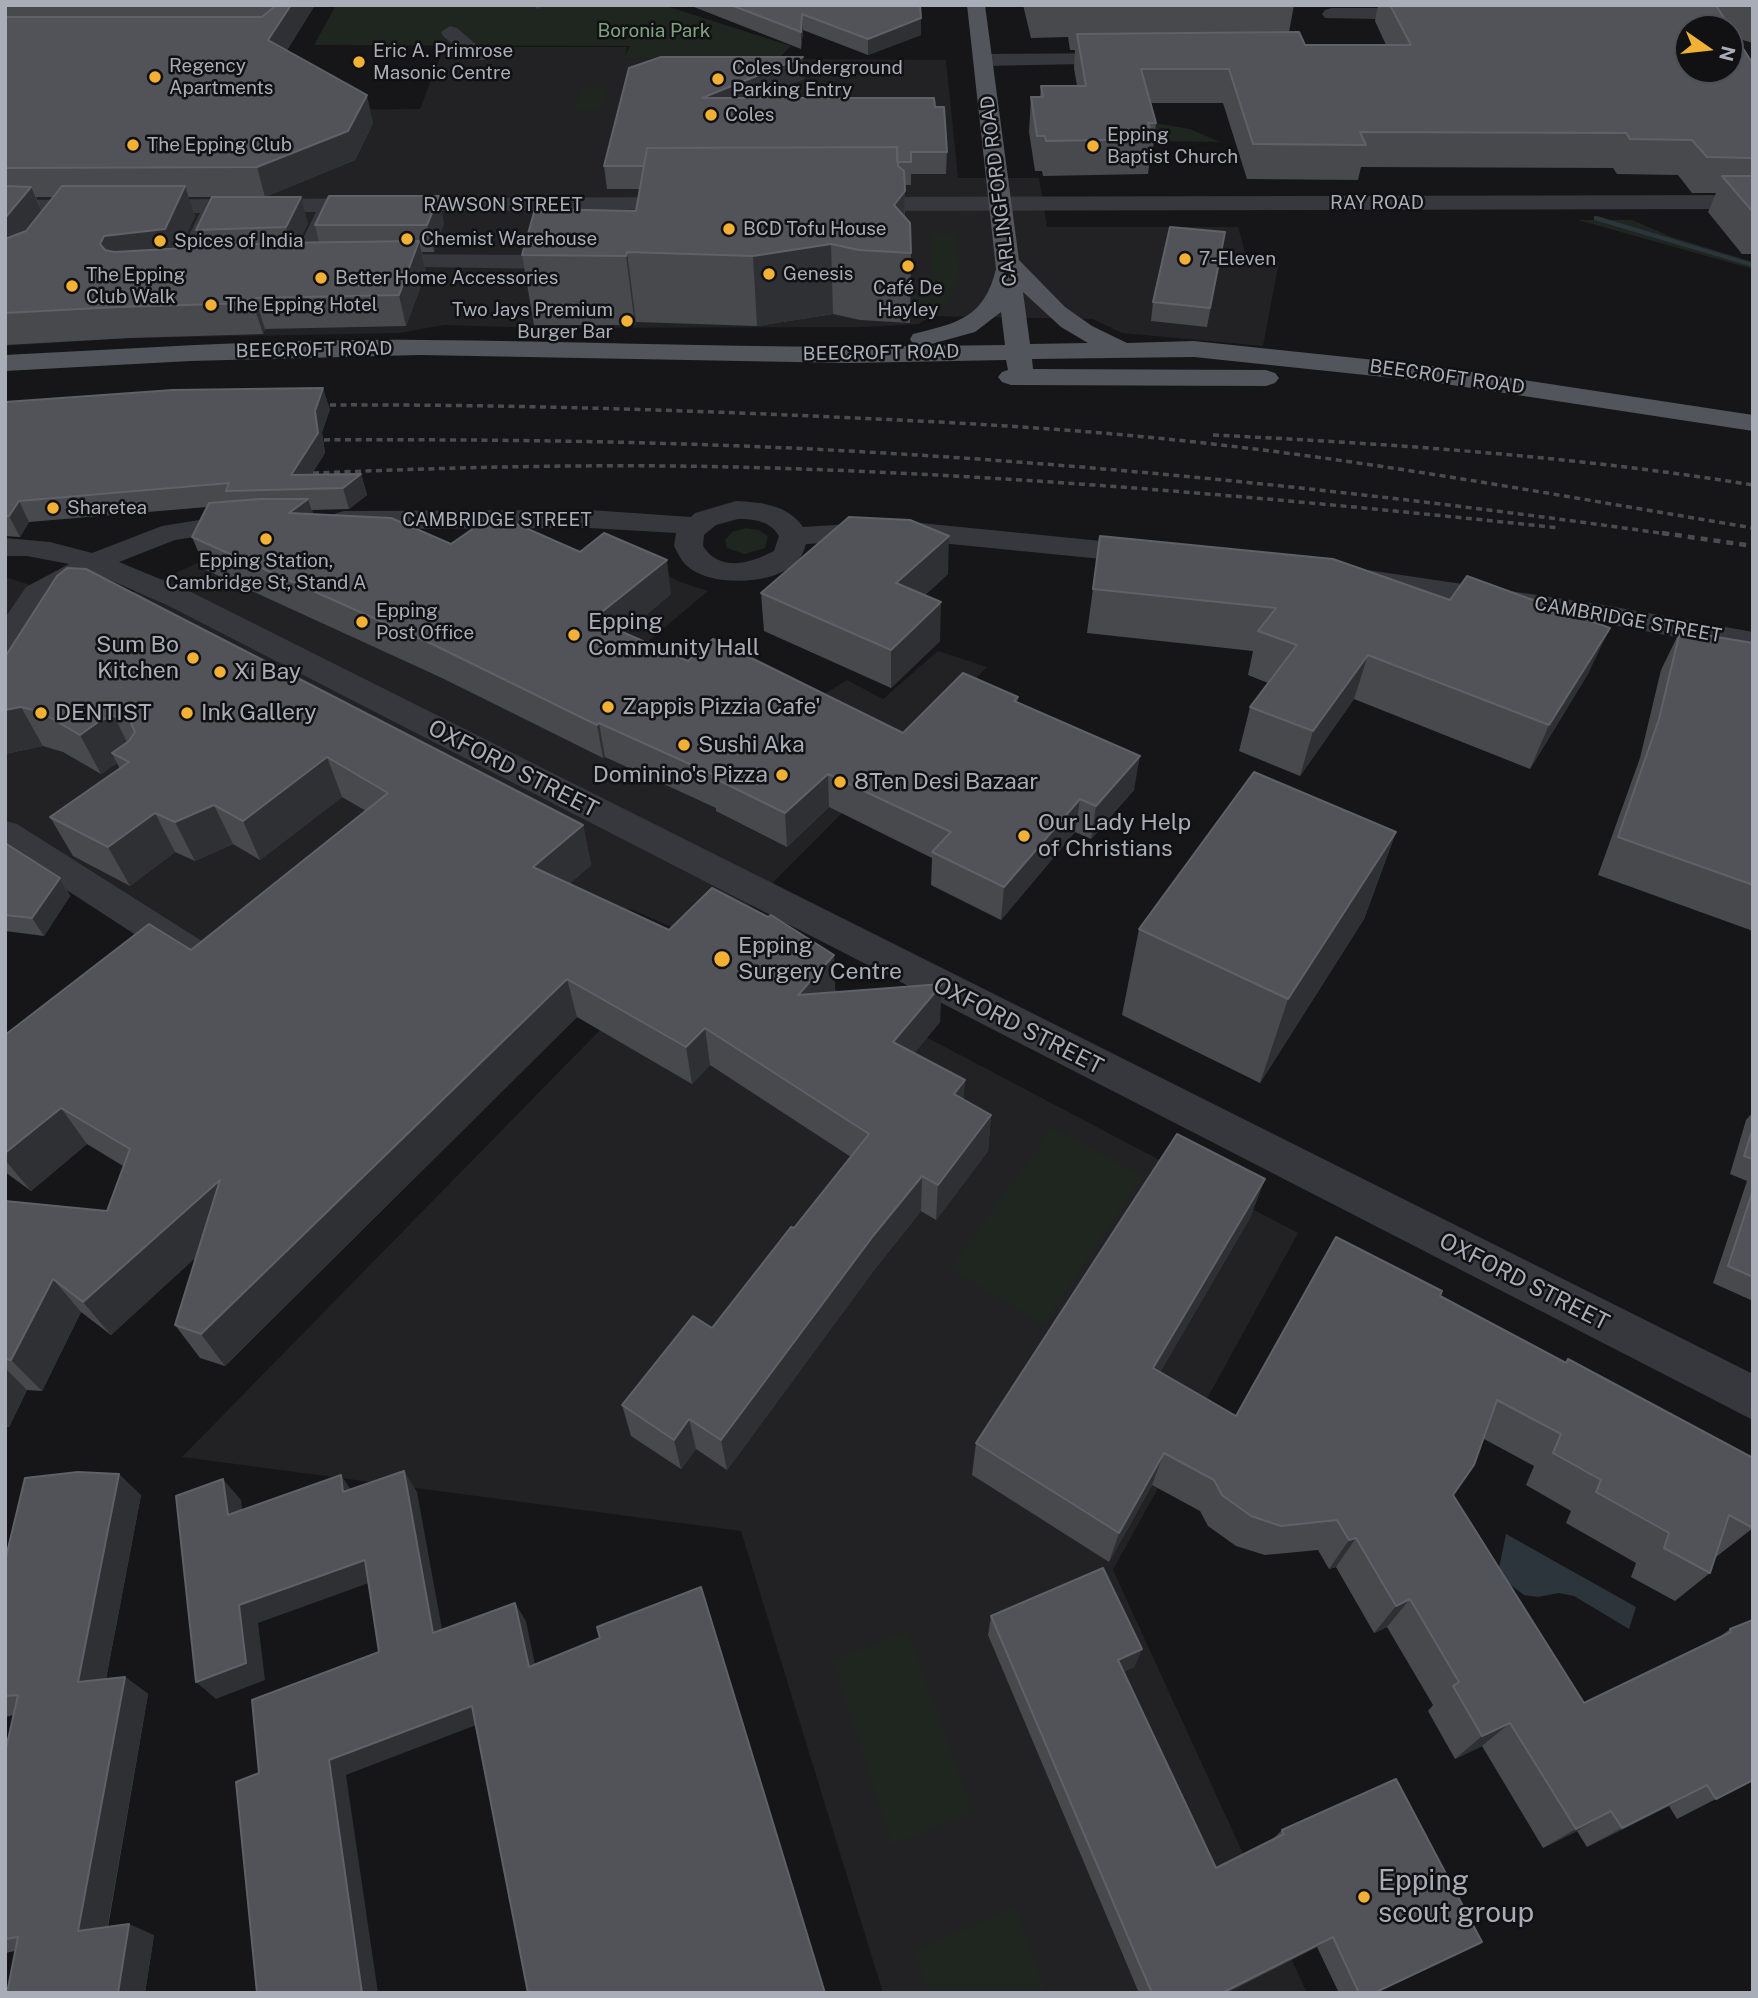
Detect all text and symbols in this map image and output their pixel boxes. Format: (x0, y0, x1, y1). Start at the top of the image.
north arrow (1674, 14, 1744, 84)
park label: Boronia Park (598, 20, 710, 42)
place label: Eric A. Primrose Masonic Centre (373, 40, 513, 84)
text: N (1715, 44, 1740, 63)
marker: Eric A. Primrose Masonic Centre (351, 54, 367, 70)
place label: Regency Apartments (169, 55, 273, 99)
place label: Coles Underground Parking Entry (732, 57, 903, 101)
marker: Regency Apartments (147, 69, 163, 85)
marker: Coles Underground Parking Entry (710, 71, 726, 87)
street label: CARLINGFORD ROAD (976, 94, 1022, 288)
place label: Coles (725, 104, 774, 126)
marker: Coles (703, 107, 719, 123)
place label: Epping Baptist Church (1107, 124, 1238, 168)
place label: The Epping Club (147, 134, 292, 156)
marker: The Epping Club (125, 137, 141, 153)
marker: Epping Baptist Church (1085, 138, 1101, 154)
street label: RAY ROAD (1330, 192, 1424, 214)
street label: RAWSON STREET (423, 194, 583, 216)
place label: BCD Tofu House (743, 218, 887, 240)
marker: BCD Tofu House (721, 221, 737, 237)
place label: Chemist Warehouse (421, 228, 597, 250)
place label: Spices of India (174, 230, 303, 252)
marker: Chemist Warehouse (399, 231, 415, 247)
marker: Spices of India (152, 233, 168, 249)
place label: 7-Eleven (1199, 248, 1276, 270)
marker: 7-Eleven (1177, 251, 1193, 267)
marker: Café De Hayley (900, 258, 916, 274)
place label: Genesis (783, 263, 853, 285)
place label: The Epping Club Walk (86, 264, 185, 308)
marker: Genesis (761, 266, 777, 282)
place label: Better Home Accessories (335, 267, 558, 289)
marker: Better Home Accessories (313, 270, 329, 286)
place label: Café De Hayley (873, 277, 943, 321)
marker: The Epping Club Walk (64, 278, 80, 294)
place label: The Epping Hotel (225, 294, 377, 316)
marker: The Epping Hotel (203, 297, 219, 313)
place label: Two Jays Premium Burger Bar (452, 299, 613, 343)
marker: Two Jays Premium Burger Bar (619, 313, 635, 329)
street label: BEECROFT ROAD (236, 337, 392, 363)
street label: BEECROFT ROAD (803, 340, 959, 366)
street label: BEECROFT ROAD (1368, 355, 1526, 399)
place label: Sharetea (67, 497, 147, 519)
marker: Sharetea (45, 500, 61, 516)
street label: CAMBRIDGE STREET (402, 509, 592, 531)
marker: Epping Station, Cambridge St, Stand A (258, 531, 274, 547)
place label: Epping Station, Cambridge St, Stand A (165, 550, 367, 594)
street label: CAMBRIDGE STREET (1533, 592, 1723, 648)
place label: Epping Post Office (376, 600, 474, 644)
place label: Epping Community Hall (588, 608, 760, 662)
marker: Epping Post Office (354, 614, 370, 630)
marker: Epping Community Hall (566, 627, 582, 643)
place label: Sum Bo Kitchen (96, 631, 179, 685)
marker: Sum Bo Kitchen (185, 650, 201, 666)
place label: Xi Bay (234, 658, 301, 686)
marker: Xi Bay (212, 664, 228, 680)
place label: Zappis Pizzia Cafe' (622, 693, 821, 721)
place label: DENTIST (55, 699, 152, 727)
place label: Ink Gallery (201, 699, 317, 727)
marker: Zappis Pizzia Cafe' (600, 699, 616, 715)
marker: DENTIST (33, 705, 49, 721)
marker: Ink Gallery (179, 705, 195, 721)
street label: OXFORD STREET (423, 714, 603, 824)
place label: Sushi Aka (698, 731, 805, 759)
marker: Sushi Aka (676, 737, 692, 753)
place label: Dominino's Pizza (593, 761, 768, 789)
marker: Dominino's Pizza (774, 767, 790, 783)
place label: 8Ten Desi Bazaar (854, 768, 1038, 796)
marker: 8Ten Desi Bazaar (832, 774, 848, 790)
place label: Our Lady Help of Christians (1038, 809, 1191, 863)
marker: Our Lady Help of Christians (1016, 828, 1032, 844)
place label: Epping Surgery Centre (738, 932, 902, 986)
marker: Epping Surgery Centre (712, 949, 732, 969)
street label: OXFORD STREET (928, 971, 1108, 1081)
street label: OXFORD STREET (1434, 1227, 1614, 1337)
place label: Epping scout group (1378, 1864, 1534, 1930)
marker: Epping scout group (1356, 1889, 1372, 1905)

